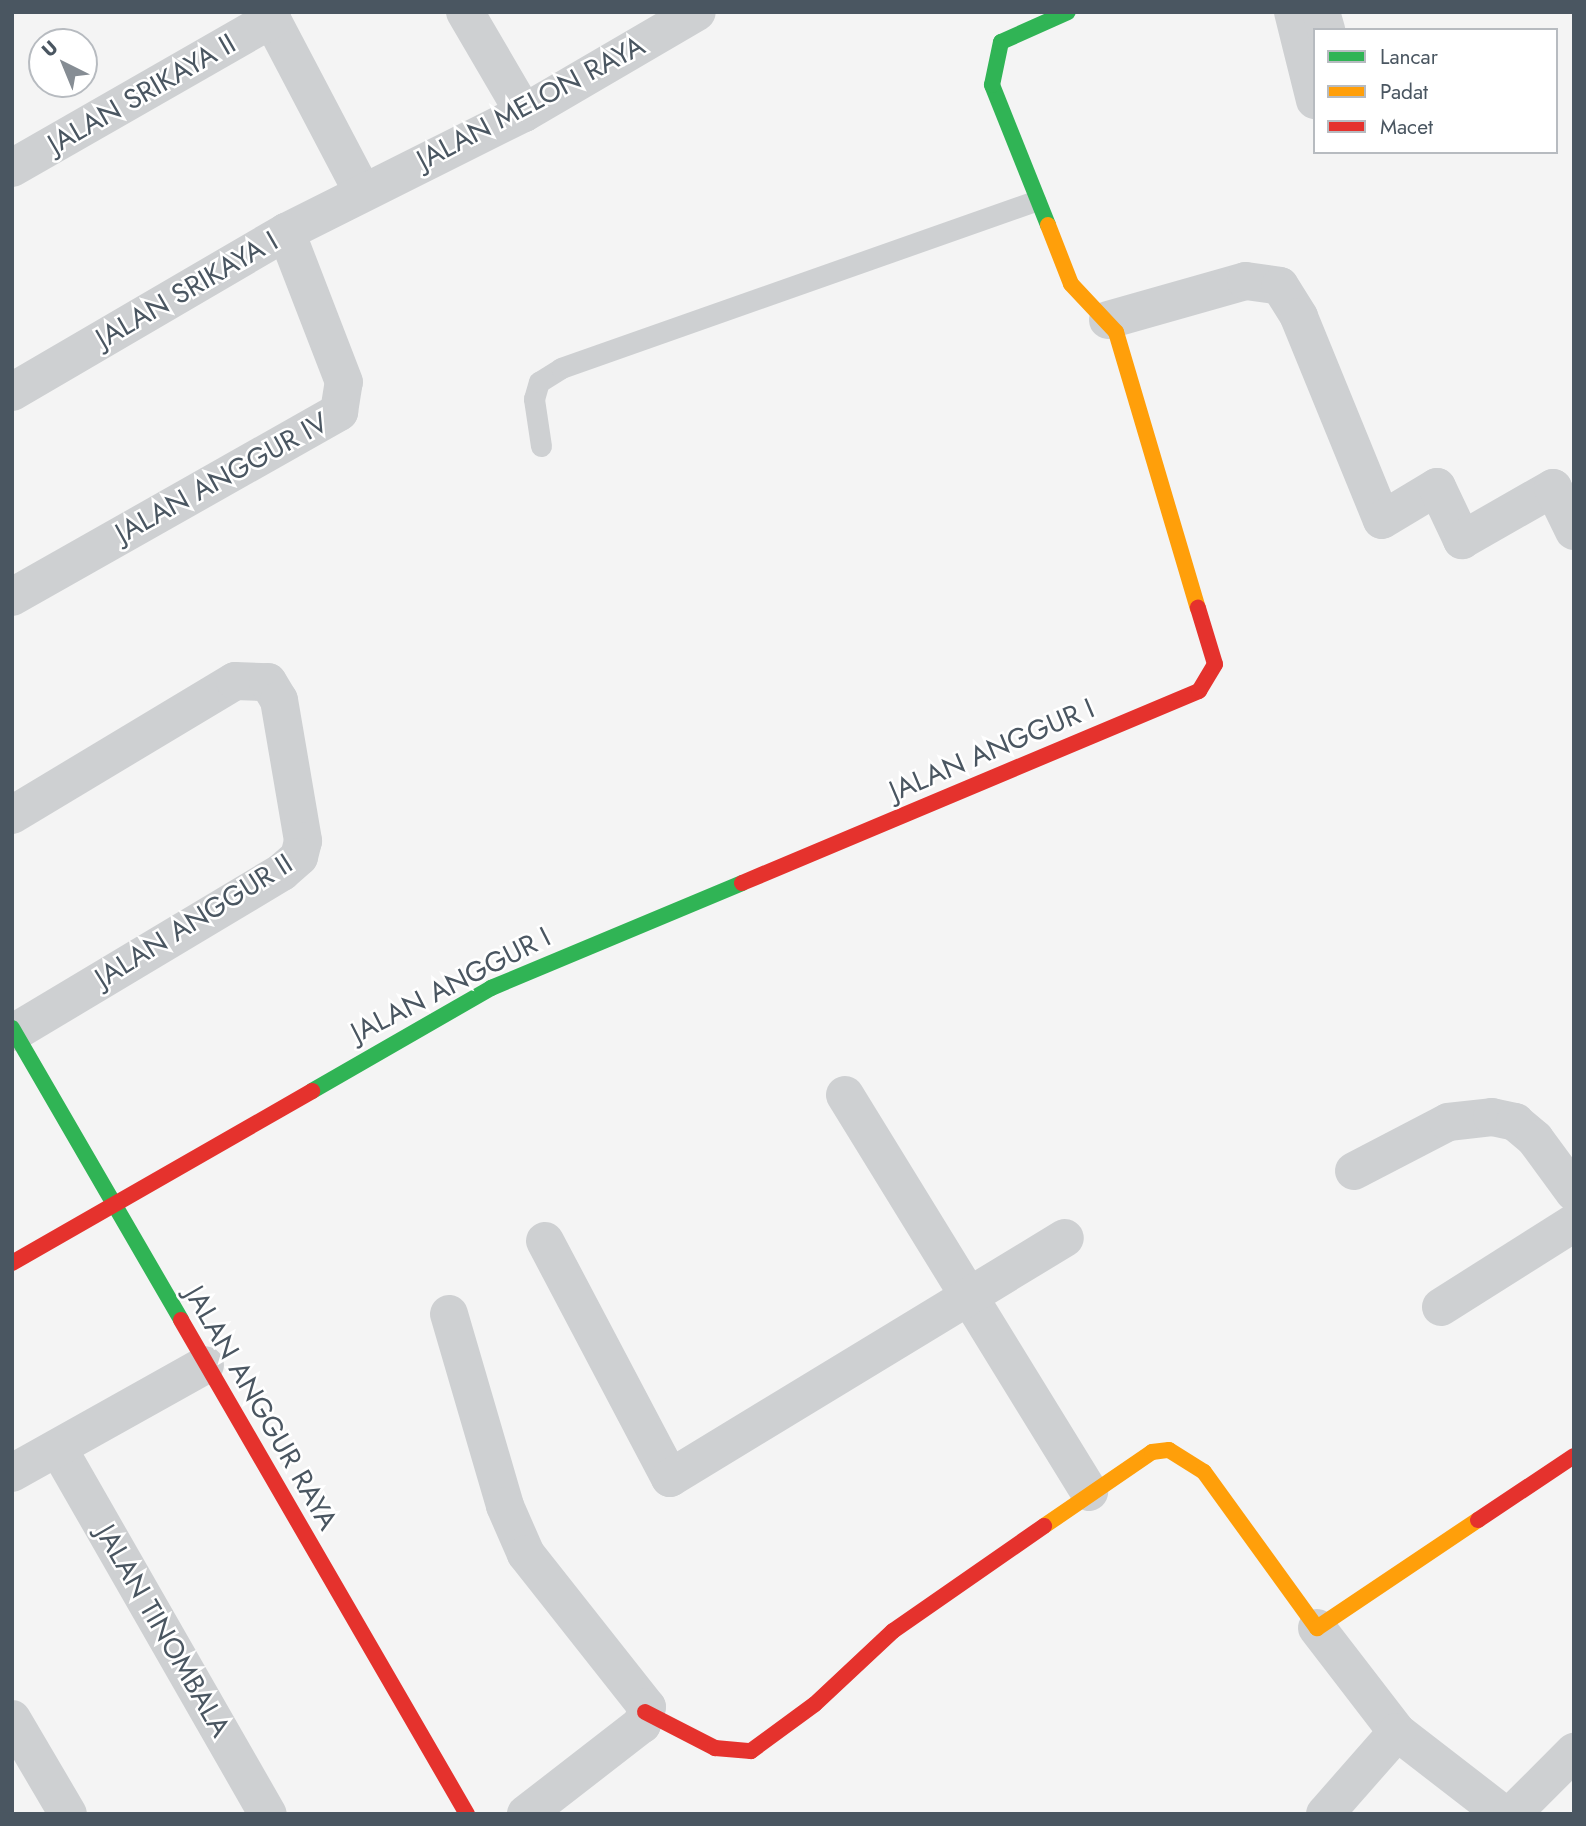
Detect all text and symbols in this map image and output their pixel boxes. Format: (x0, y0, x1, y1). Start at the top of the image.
street label: JALAN SRIKAYA II (42, 27, 242, 161)
north arrow (28, 28, 98, 98)
legend (1313, 28, 1558, 154)
street label: JALAN MELON RAYA (411, 29, 651, 177)
text: U (36, 34, 64, 63)
text: Lancar (1380, 42, 1438, 72)
text: Padat (1380, 77, 1428, 107)
text: Macet (1380, 112, 1433, 142)
street label: JALAN SRIKAYA I (90, 224, 284, 356)
street label: JALAN ANGGUR IV (110, 406, 334, 550)
street label: JALAN ANGGUR I (885, 692, 1099, 808)
street label: JALAN ANGGUR II (89, 847, 299, 995)
street label: JALAN ANGGUR I (346, 920, 556, 1050)
street label: JALAN ANGGUR RAYA (177, 1280, 345, 1536)
street label: JALAN TINOMBALA (89, 1519, 237, 1743)

